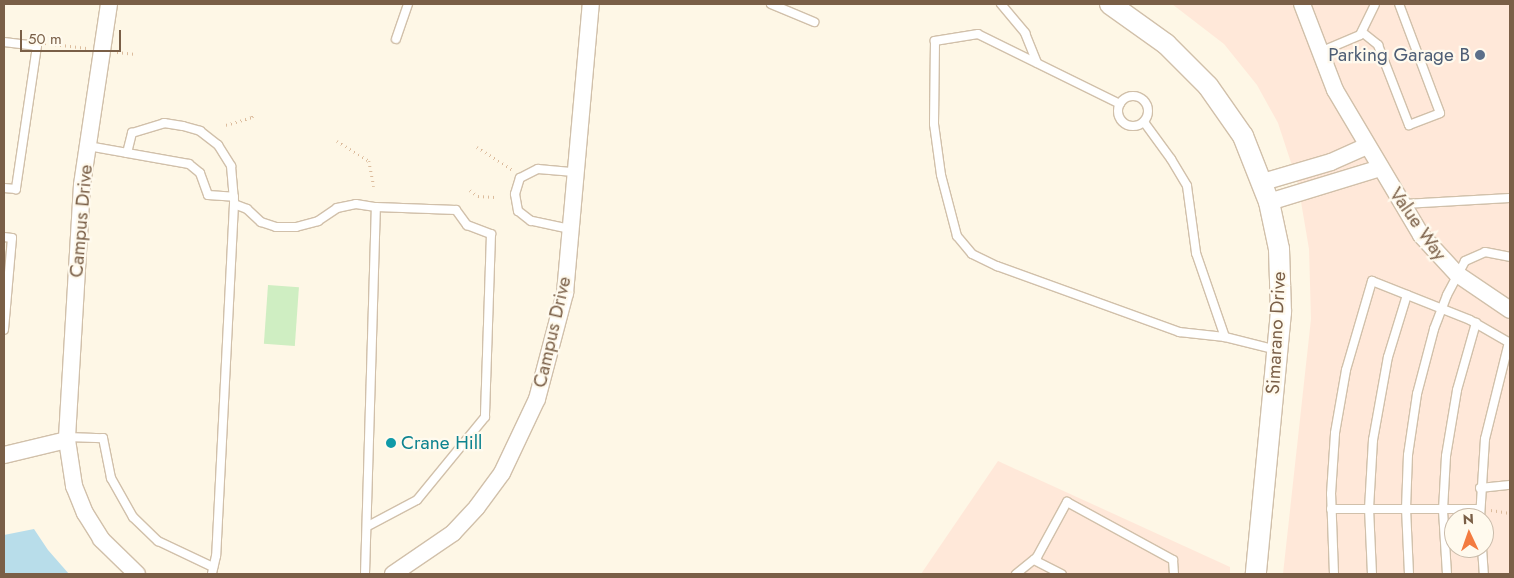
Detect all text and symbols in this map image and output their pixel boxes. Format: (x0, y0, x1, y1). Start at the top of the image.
scale bar (22, 20, 124, 52)
text: 50 m (28, 28, 62, 50)
place label: Parking Garage B (1328, 44, 1470, 66)
marker: Parking Garage B (1474, 49, 1486, 61)
street label: Campus Drive (65, 164, 97, 278)
street label: Value Way (1385, 183, 1451, 265)
street label: Simarano Drive (1261, 271, 1291, 395)
street label: Campus Drive (528, 274, 576, 390)
place label: Crane Hill (401, 432, 482, 454)
marker: Crane Hill (385, 437, 397, 449)
north arrow (1444, 508, 1494, 558)
text: N (1462, 509, 1474, 529)

